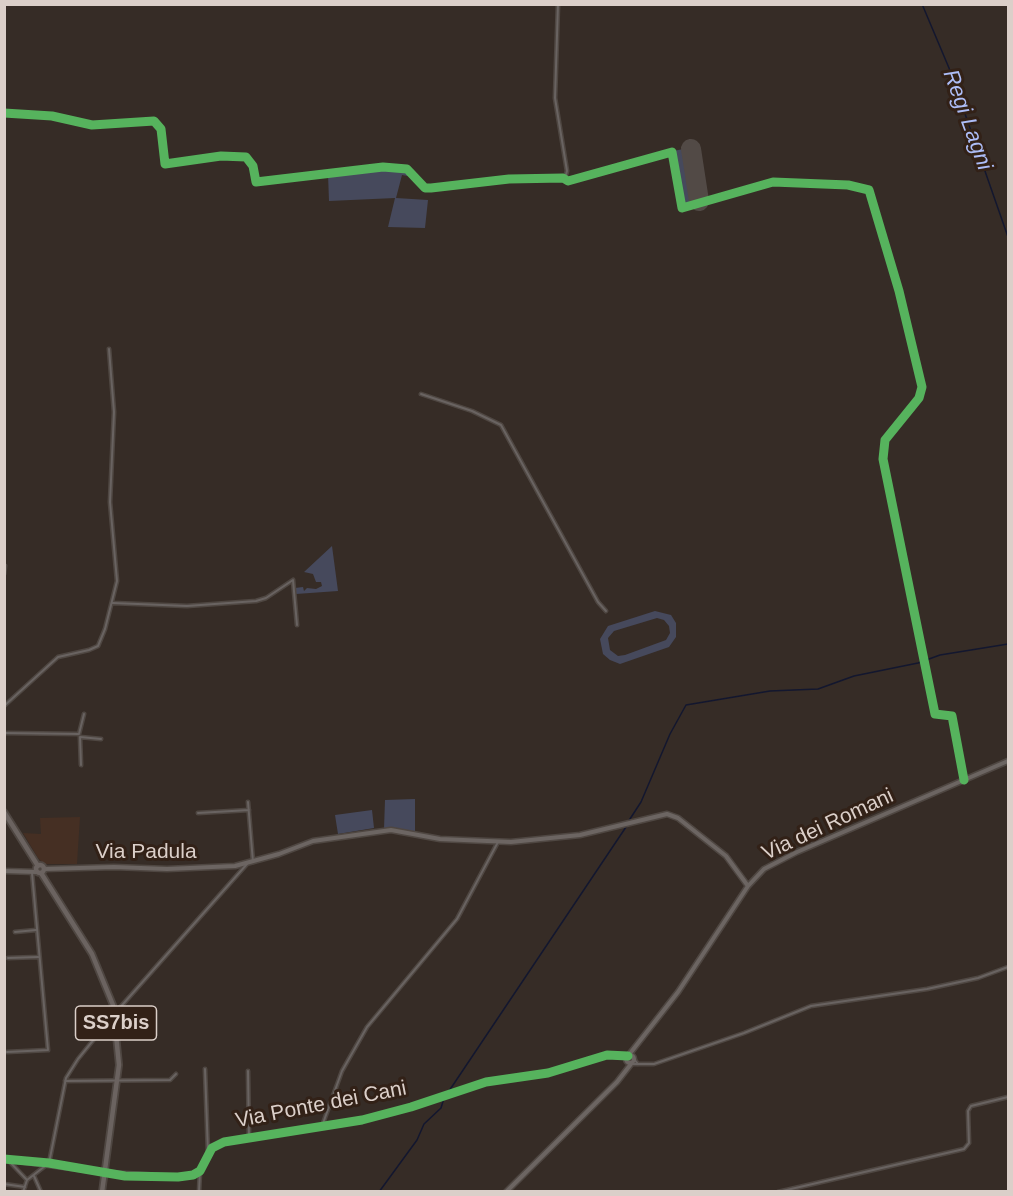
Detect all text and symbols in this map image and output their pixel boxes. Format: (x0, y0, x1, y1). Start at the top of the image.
water label: Regi Lagni (937, 66, 997, 174)
street label: Via dei Romani (758, 784, 898, 866)
street label: Via Padula (95, 839, 197, 865)
road number: SS7bis (76, 1006, 156, 1040)
street label: Via Ponte dei Cani (233, 1076, 409, 1134)

